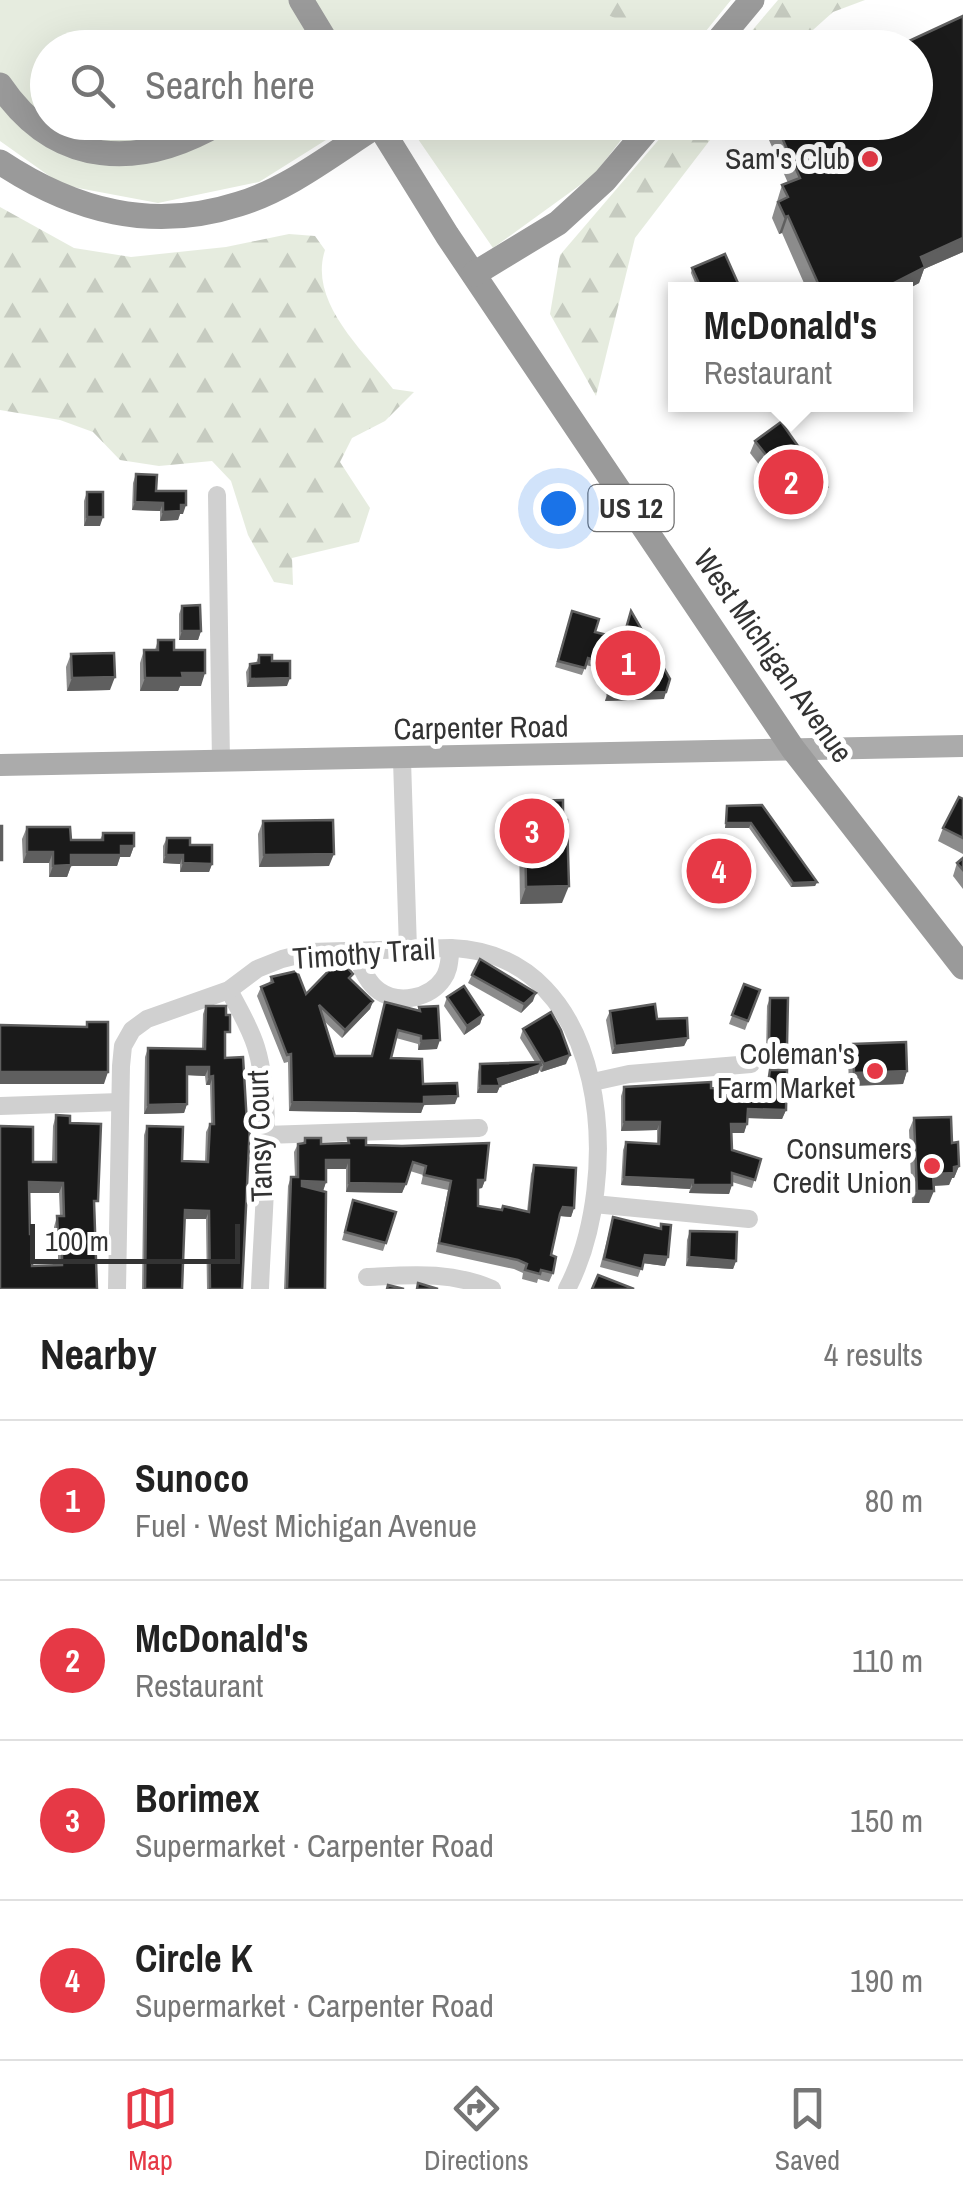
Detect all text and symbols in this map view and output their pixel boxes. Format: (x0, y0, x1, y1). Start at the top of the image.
search box (30, 30, 933, 140)
icon: search (65, 58, 120, 113)
text: Search here (145, 60, 315, 111)
place label: Sam's Club (725, 138, 850, 178)
marker: Sam's Club (859, 148, 881, 170)
popup (668, 282, 913, 412)
text: McDonald's (704, 300, 877, 351)
text: Restaurant (704, 351, 832, 394)
pin: 2 (758, 444, 824, 520)
your location (533, 483, 584, 534)
road number: US 12 (588, 485, 674, 531)
street label: West Michigan Avenue (685, 541, 863, 770)
pin: 1 (596, 626, 660, 700)
street label: Carpenter Road (393, 705, 569, 749)
pin: 3 (500, 794, 564, 868)
pin: 4 (686, 834, 752, 908)
street label: Timothy Trail (291, 928, 437, 978)
place label: Coleman's Farm Market (717, 1033, 855, 1107)
marker: Coleman's Farm Market (864, 1060, 886, 1082)
street label: Tansy Court (237, 1069, 281, 1203)
place label: Consumers Credit Union (773, 1128, 912, 1202)
marker: Consumers Credit Union (921, 1155, 943, 1177)
scale bar (30, 1219, 240, 1264)
text: 100 m (45, 1222, 109, 1260)
text: Nearby (40, 1326, 157, 1382)
text: 4 results (824, 1333, 923, 1376)
text: Sunoco (135, 1453, 249, 1504)
text: 1 (65, 1479, 80, 1522)
text: 80 m (865, 1479, 923, 1522)
text: Fuel · West Michigan Avenue (135, 1504, 477, 1547)
text: McDonald's (135, 1613, 309, 1664)
text: 2 (65, 1639, 80, 1682)
text: 110 m (852, 1639, 923, 1682)
text: Restaurant (135, 1664, 263, 1707)
text: Borimex (135, 1773, 260, 1824)
text: 3 (65, 1799, 80, 1842)
text: 150 m (850, 1799, 923, 1842)
text: Supermarket · Carpenter Road (135, 1824, 494, 1867)
text: Circle K (135, 1933, 253, 1984)
text: 4 (65, 1959, 80, 2002)
text: 190 m (850, 1959, 923, 2002)
text: Supermarket · Carpenter Road (135, 1984, 494, 2027)
tab: Map (123, 2081, 178, 2179)
tab: Directions (424, 2081, 529, 2179)
tab: Saved (775, 2081, 840, 2179)

